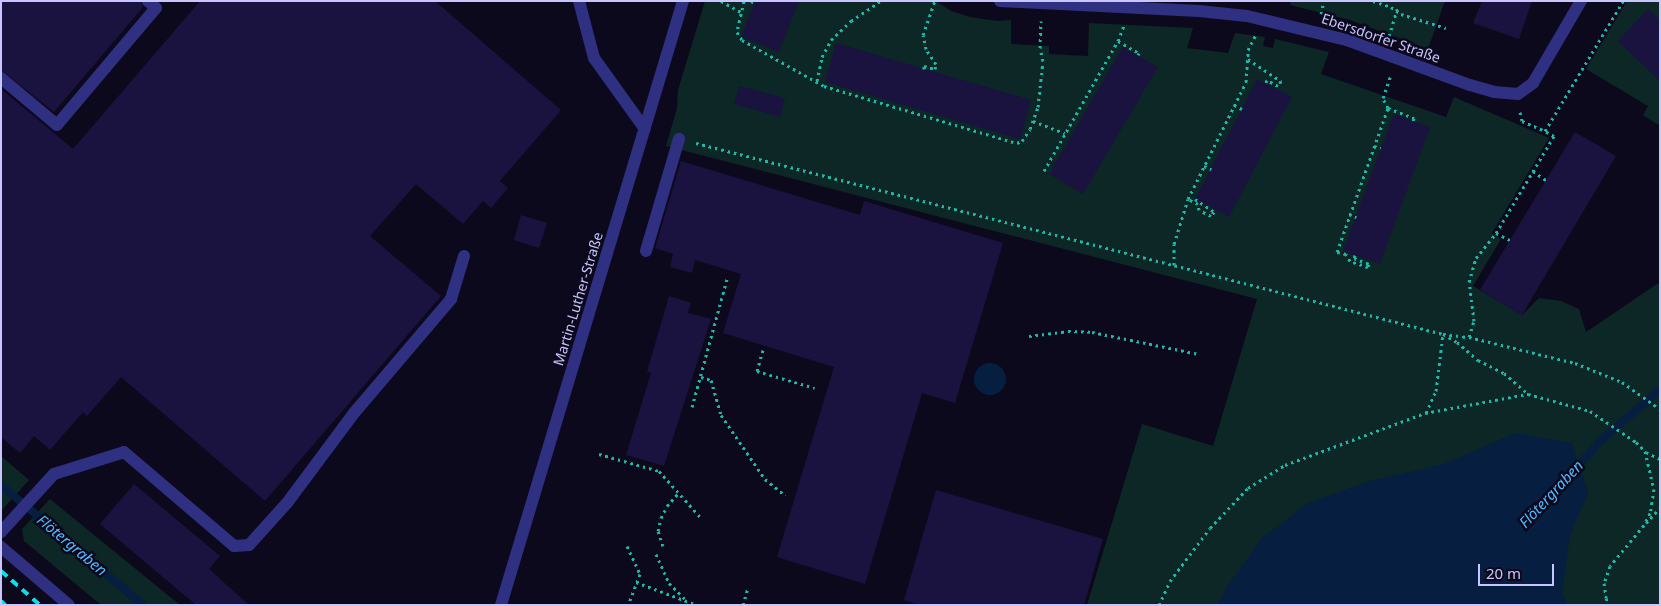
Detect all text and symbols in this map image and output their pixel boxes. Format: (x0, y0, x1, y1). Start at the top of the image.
street label: Ebersdorfer Straße (1319, 10, 1443, 66)
street label: Martin-Luther-Straße (550, 230, 606, 368)
water label: Flötergraben (1515, 457, 1587, 531)
water label: Flötergraben (33, 511, 111, 579)
scale bar (1481, 554, 1557, 586)
text: 20 m (1486, 563, 1521, 583)

